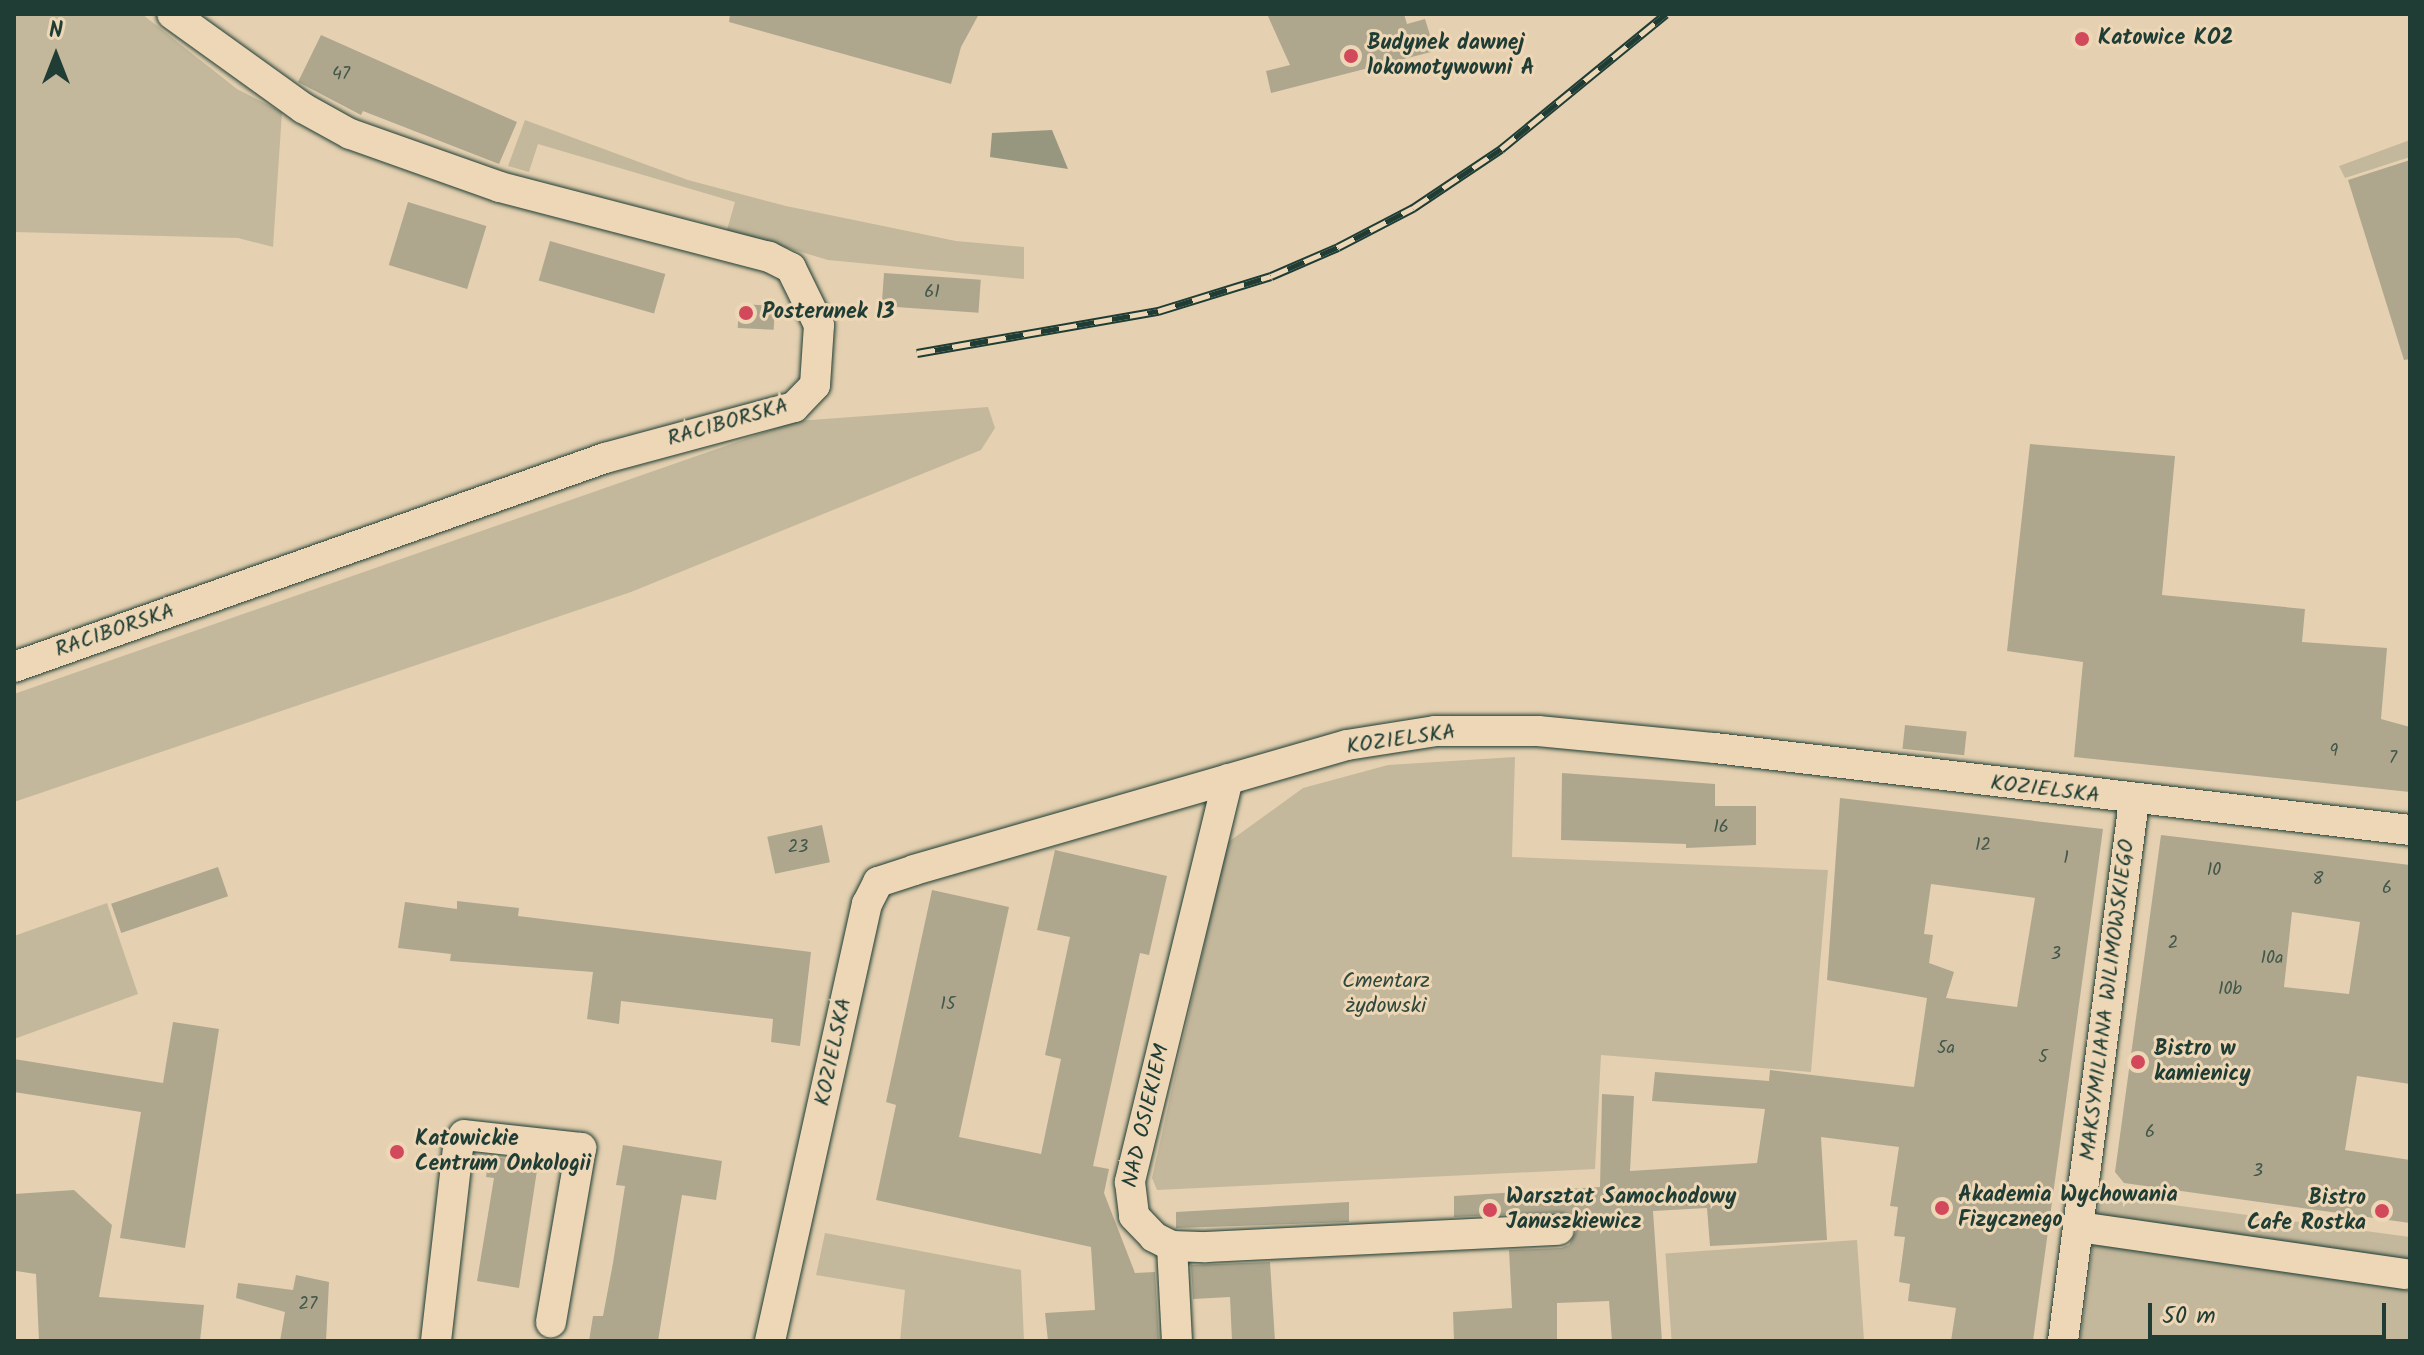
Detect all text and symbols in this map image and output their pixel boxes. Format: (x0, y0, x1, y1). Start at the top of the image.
text: N (49, 14, 63, 49)
north arrow (16, 16, 96, 96)
place label: Katowice KO2 (2098, 26, 2233, 52)
place label: Budynek dawnej lokomotywowni A (1367, 30, 1535, 82)
marker: Katowice KO2 (2073, 30, 2091, 48)
marker: Budynek dawnej lokomotywowni A (1342, 47, 1360, 65)
house number: 47 (332, 64, 350, 86)
house number: 61 (924, 282, 940, 304)
place label: Posterunek 13 (762, 300, 895, 326)
marker: Posterunek 13 (737, 304, 755, 322)
street label: RACIBORSKA (664, 393, 792, 453)
street label: RACIBORSKA (52, 598, 178, 664)
street label: KOZIELSKA (1345, 719, 1457, 761)
house number: 9 (2330, 741, 2338, 763)
house number: 7 (2389, 748, 2397, 770)
street label: KOZIELSKA (1989, 770, 2101, 810)
house number: 16 (1713, 817, 1729, 839)
house number: 12 (1975, 835, 1991, 857)
house number: 23 (788, 837, 808, 859)
street label: MAKSYMILIANA WILIMOWSKIEGO (2075, 838, 2141, 1162)
house number: 1 (2063, 848, 2069, 870)
house number: 10 (2207, 860, 2221, 882)
house number: 8 (2313, 869, 2323, 891)
house number: 6 (2382, 878, 2392, 900)
house number: 2 (2168, 933, 2178, 955)
house number: 3 (2051, 944, 2061, 966)
house number: 10a (2260, 948, 2284, 970)
park label: Cmentarz żydowski (1342, 968, 1430, 1020)
house number: 10b (2218, 979, 2242, 1001)
house number: 15 (940, 994, 956, 1016)
street label: KOZIELSKA (810, 996, 858, 1108)
place label: Bistro w kamienicy (2154, 1036, 2251, 1088)
house number: 5a (1937, 1038, 1955, 1060)
street label: NAD OSIEKIEM (1118, 1042, 1176, 1190)
house number: 5 (2038, 1047, 2048, 1069)
marker: Bistro w kamienicy (2129, 1053, 2147, 1071)
house number: 6 (2145, 1122, 2155, 1144)
place label: Katowickie Centrum Onkologii (415, 1126, 591, 1178)
marker: Katowickie Centrum Onkologii (386, 1141, 408, 1163)
house number: 3 (2253, 1161, 2263, 1183)
place label: Akademia Wychowania Fizycznego (1958, 1182, 2178, 1234)
place label: Warsztat Samochodowy Januszkiewicz (1506, 1184, 1736, 1236)
place label: Bistro Cafe Rostka (2247, 1185, 2366, 1236)
marker: Akademia Wychowania Fizycznego (1933, 1199, 1951, 1217)
marker: Warsztat Samochodowy Januszkiewicz (1481, 1201, 1499, 1219)
marker: Bistro Cafe Rostka (2373, 1202, 2391, 1220)
scale bar (2152, 1287, 2390, 1337)
house number: 27 (299, 1294, 317, 1316)
text: 50 m (2162, 1297, 2216, 1336)

